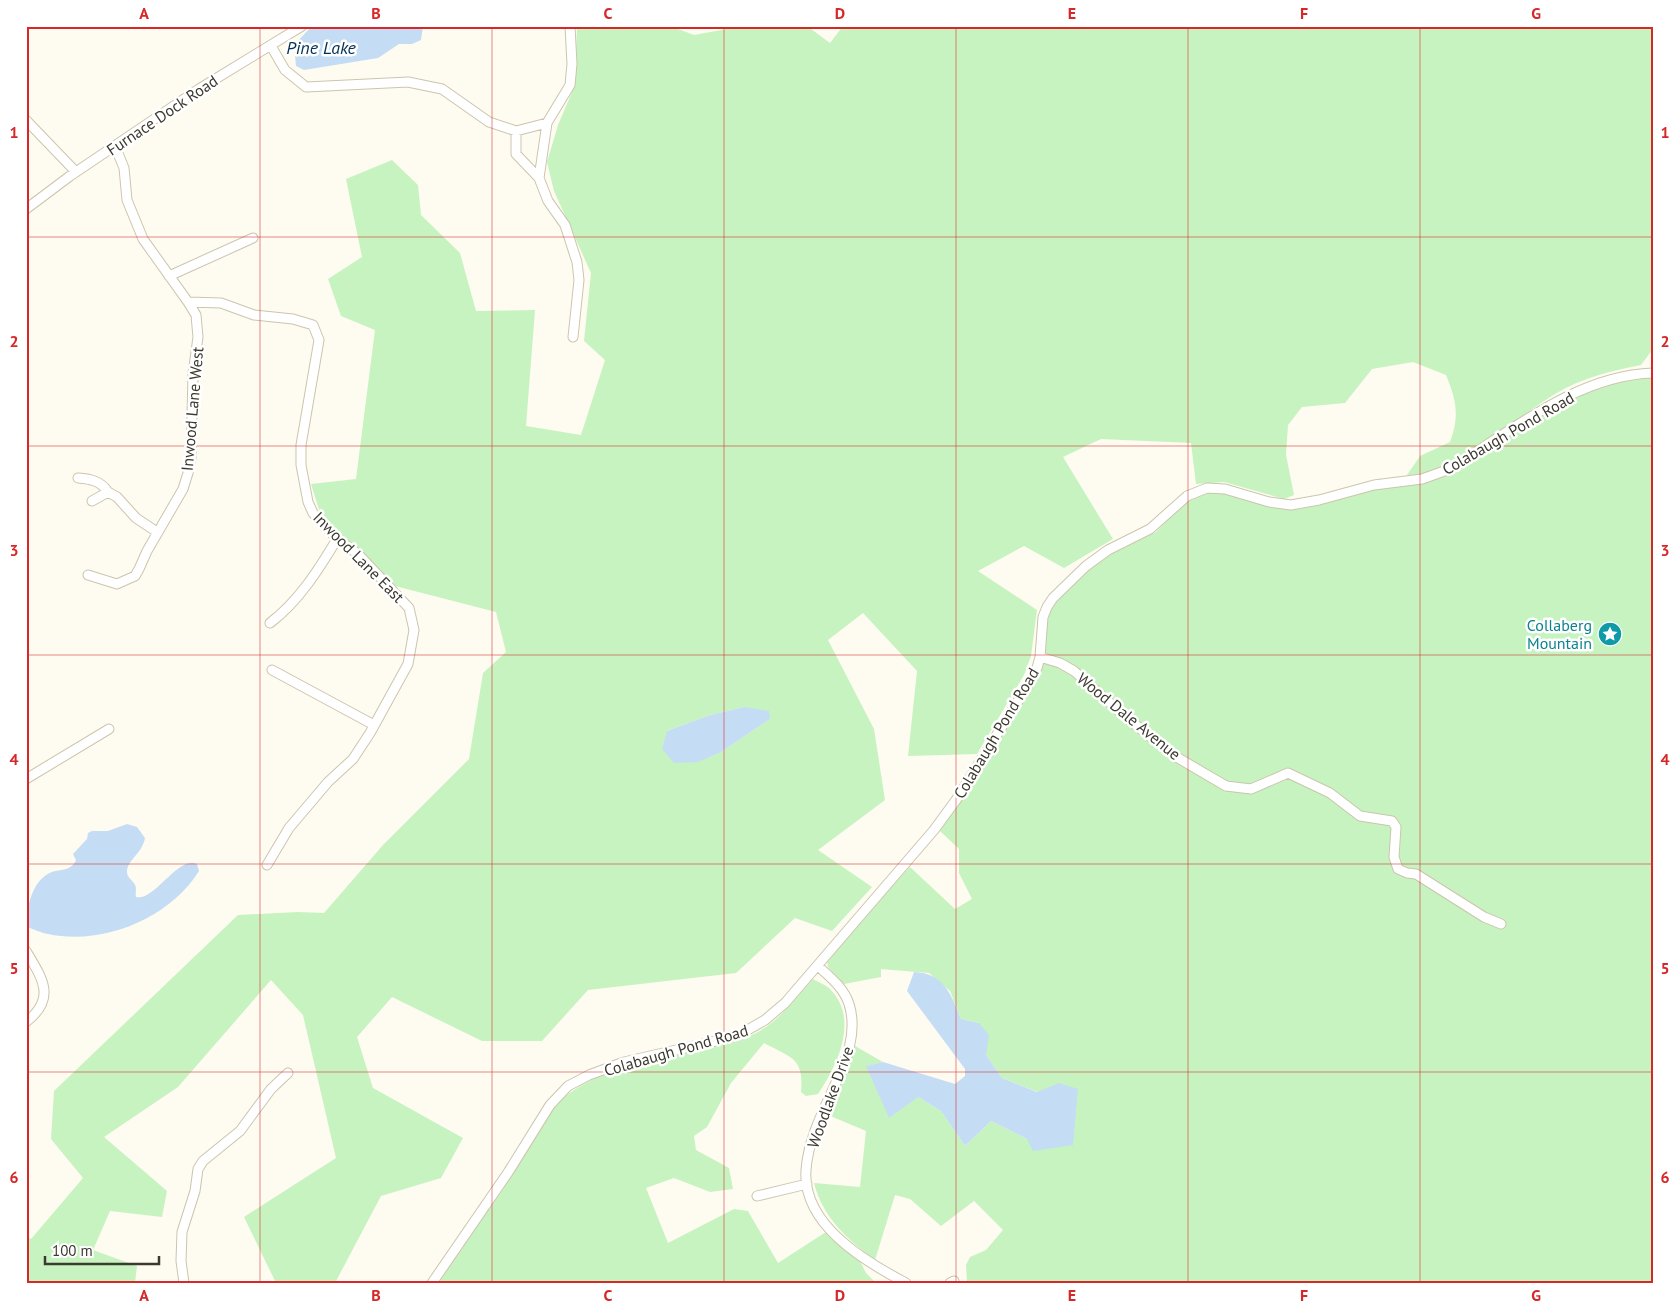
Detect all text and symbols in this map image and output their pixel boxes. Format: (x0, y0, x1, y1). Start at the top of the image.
text: A (139, 3, 149, 23)
text: B (371, 3, 381, 23)
text: C (604, 3, 613, 23)
text: D (835, 3, 845, 23)
text: E (1068, 3, 1076, 23)
text: F (1300, 3, 1308, 23)
text: G (1531, 3, 1541, 23)
water label: Pine Lake (286, 36, 357, 59)
street label: Furnace Dock Road (103, 70, 221, 160)
text: 1 (9, 122, 19, 142)
text: 1 (1660, 122, 1670, 142)
text: 2 (9, 331, 19, 351)
text: 2 (1660, 331, 1670, 351)
street label: Inwood Lane West (177, 345, 207, 472)
street label: Colabaugh Pond Road (1438, 387, 1578, 479)
street label: Inwood Lane East (309, 507, 409, 607)
text: 3 (9, 540, 19, 560)
text: 3 (1660, 540, 1670, 560)
place label: Collaberg Mountain (1527, 615, 1592, 653)
place icon: Collaberg Mountain (1597, 621, 1623, 647)
street label: Colabaugh Pond Road (949, 664, 1043, 802)
street label: Wood Dale Avenue (1073, 668, 1185, 764)
text: 4 (9, 749, 19, 769)
text: 4 (1660, 749, 1670, 769)
text: 5 (9, 958, 19, 978)
text: 5 (1660, 958, 1670, 978)
street label: Colabaugh Pond Road (602, 1020, 750, 1080)
street label: Woodlake Drive (802, 1043, 858, 1151)
text: 6 (9, 1167, 19, 1187)
text: 6 (1660, 1167, 1670, 1187)
scale bar (45, 1234, 159, 1266)
text: 100 m (52, 1241, 93, 1260)
text: A (139, 1285, 149, 1305)
text: B (371, 1285, 381, 1305)
text: C (604, 1285, 613, 1305)
text: D (835, 1285, 845, 1305)
text: E (1068, 1285, 1076, 1305)
text: F (1300, 1285, 1308, 1305)
text: G (1531, 1285, 1541, 1305)

